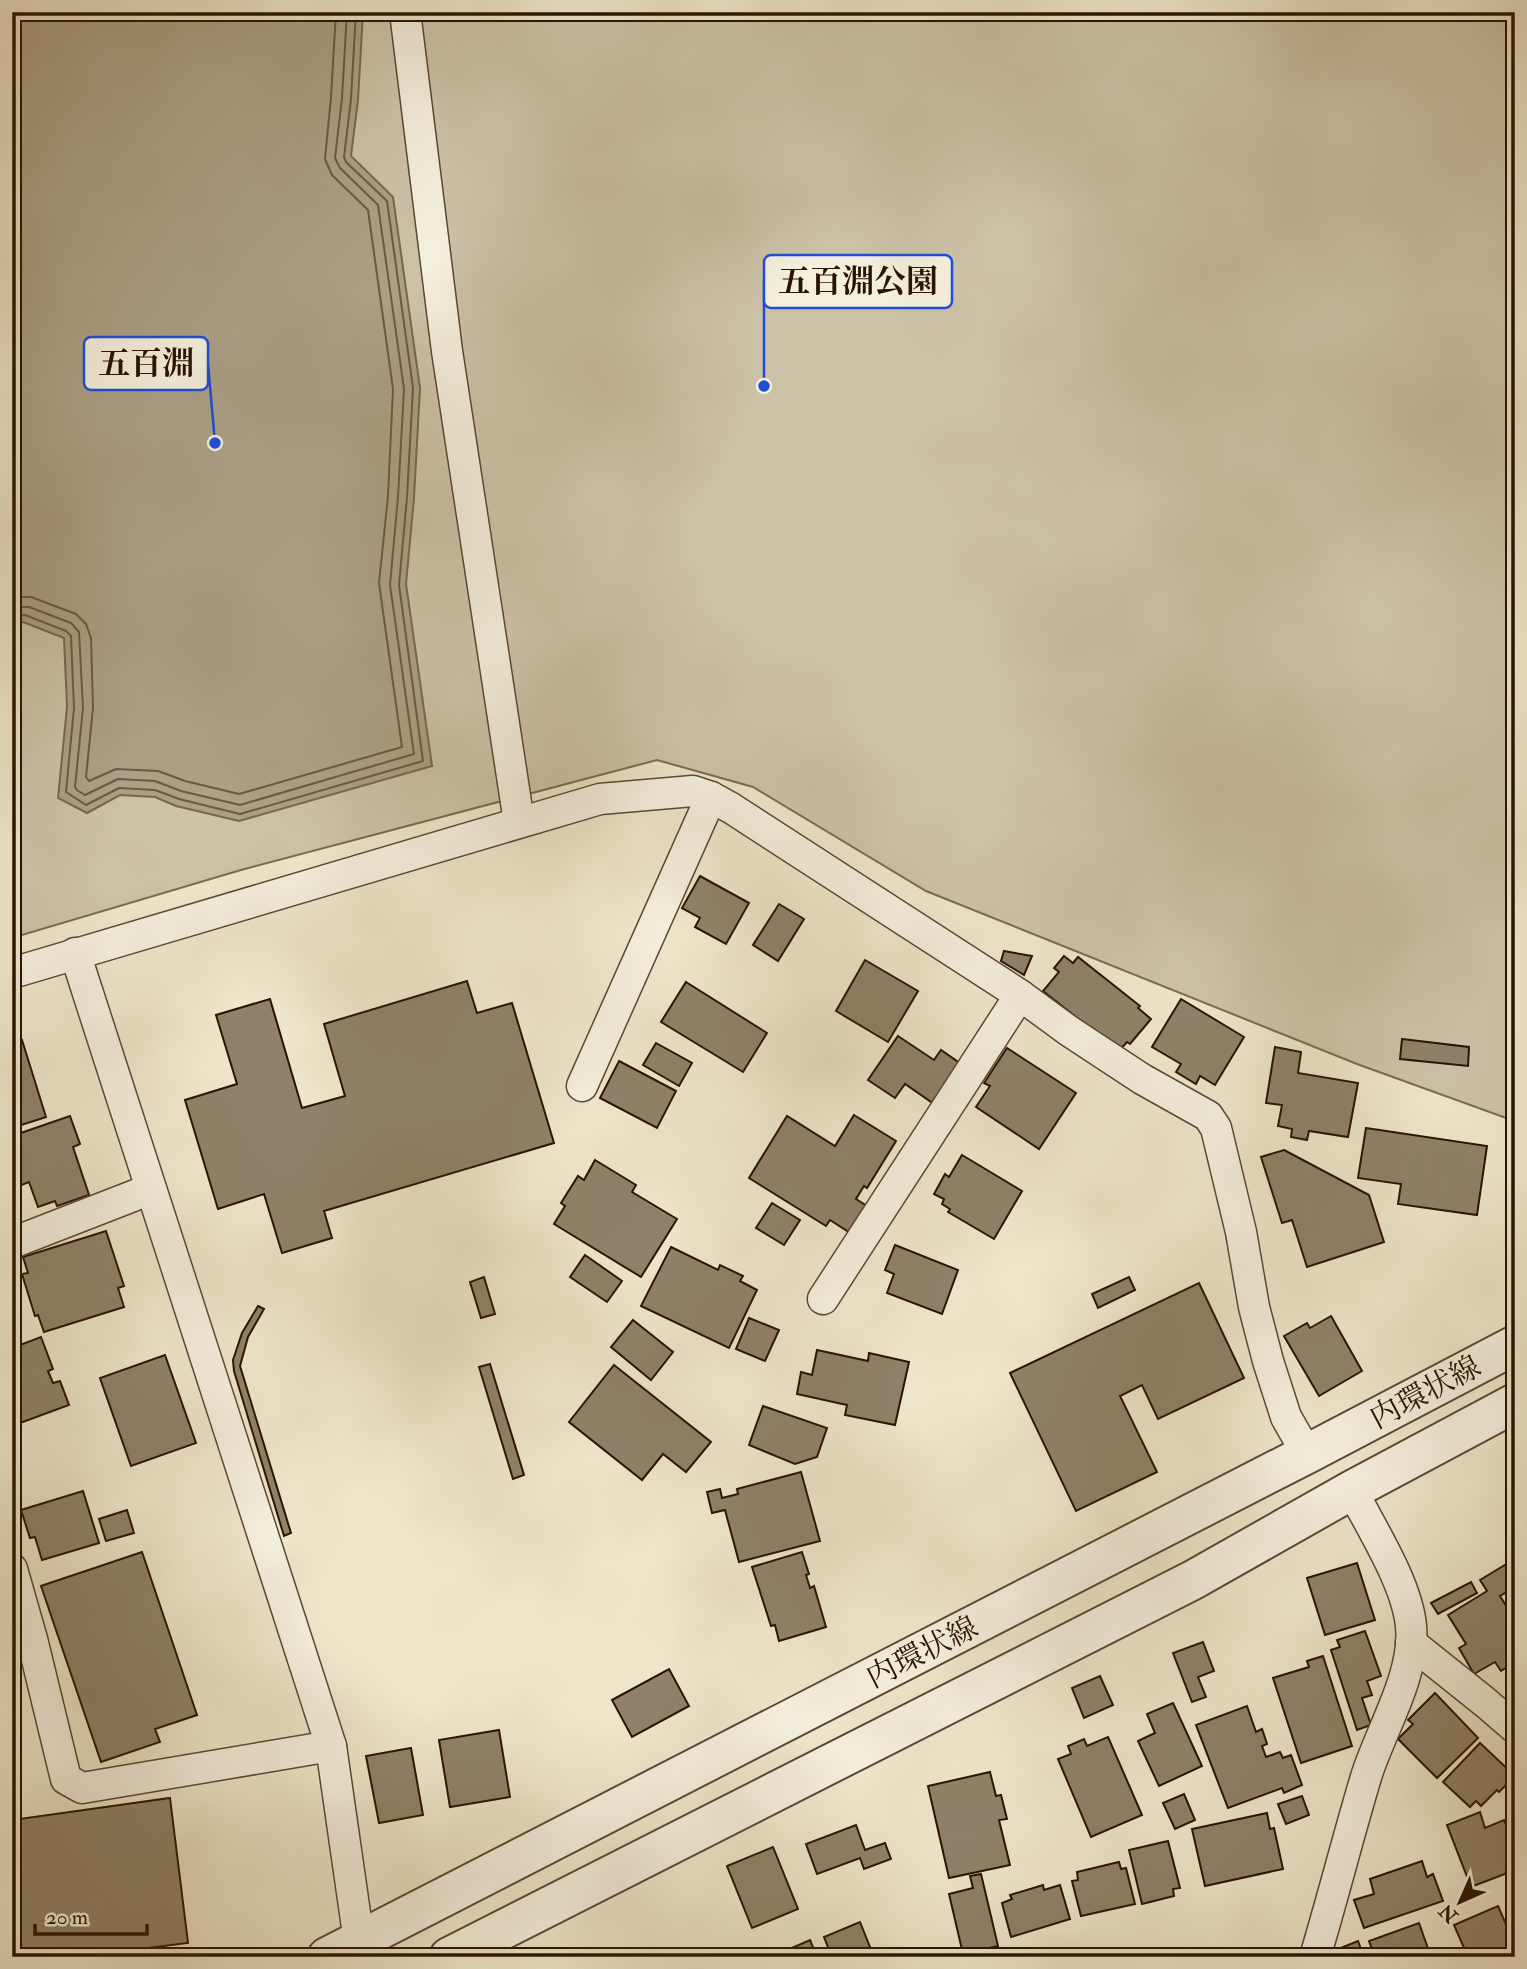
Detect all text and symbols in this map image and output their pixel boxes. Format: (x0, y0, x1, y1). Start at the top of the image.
callout: 五百淵公園 (764, 255, 952, 308)
text: 五百淵公園 (778, 262, 938, 302)
callout: 五百淵 (84, 337, 208, 390)
text: 五百淵 (98, 344, 194, 384)
street label: 内環状線 (1364, 1348, 1487, 1437)
street label: 内環状線 (860, 1609, 984, 1696)
north arrow (1426, 1868, 1496, 1938)
scale bar (35, 1892, 147, 1936)
text: N (1433, 1898, 1464, 1929)
text: 20 m (46, 1904, 88, 1931)

